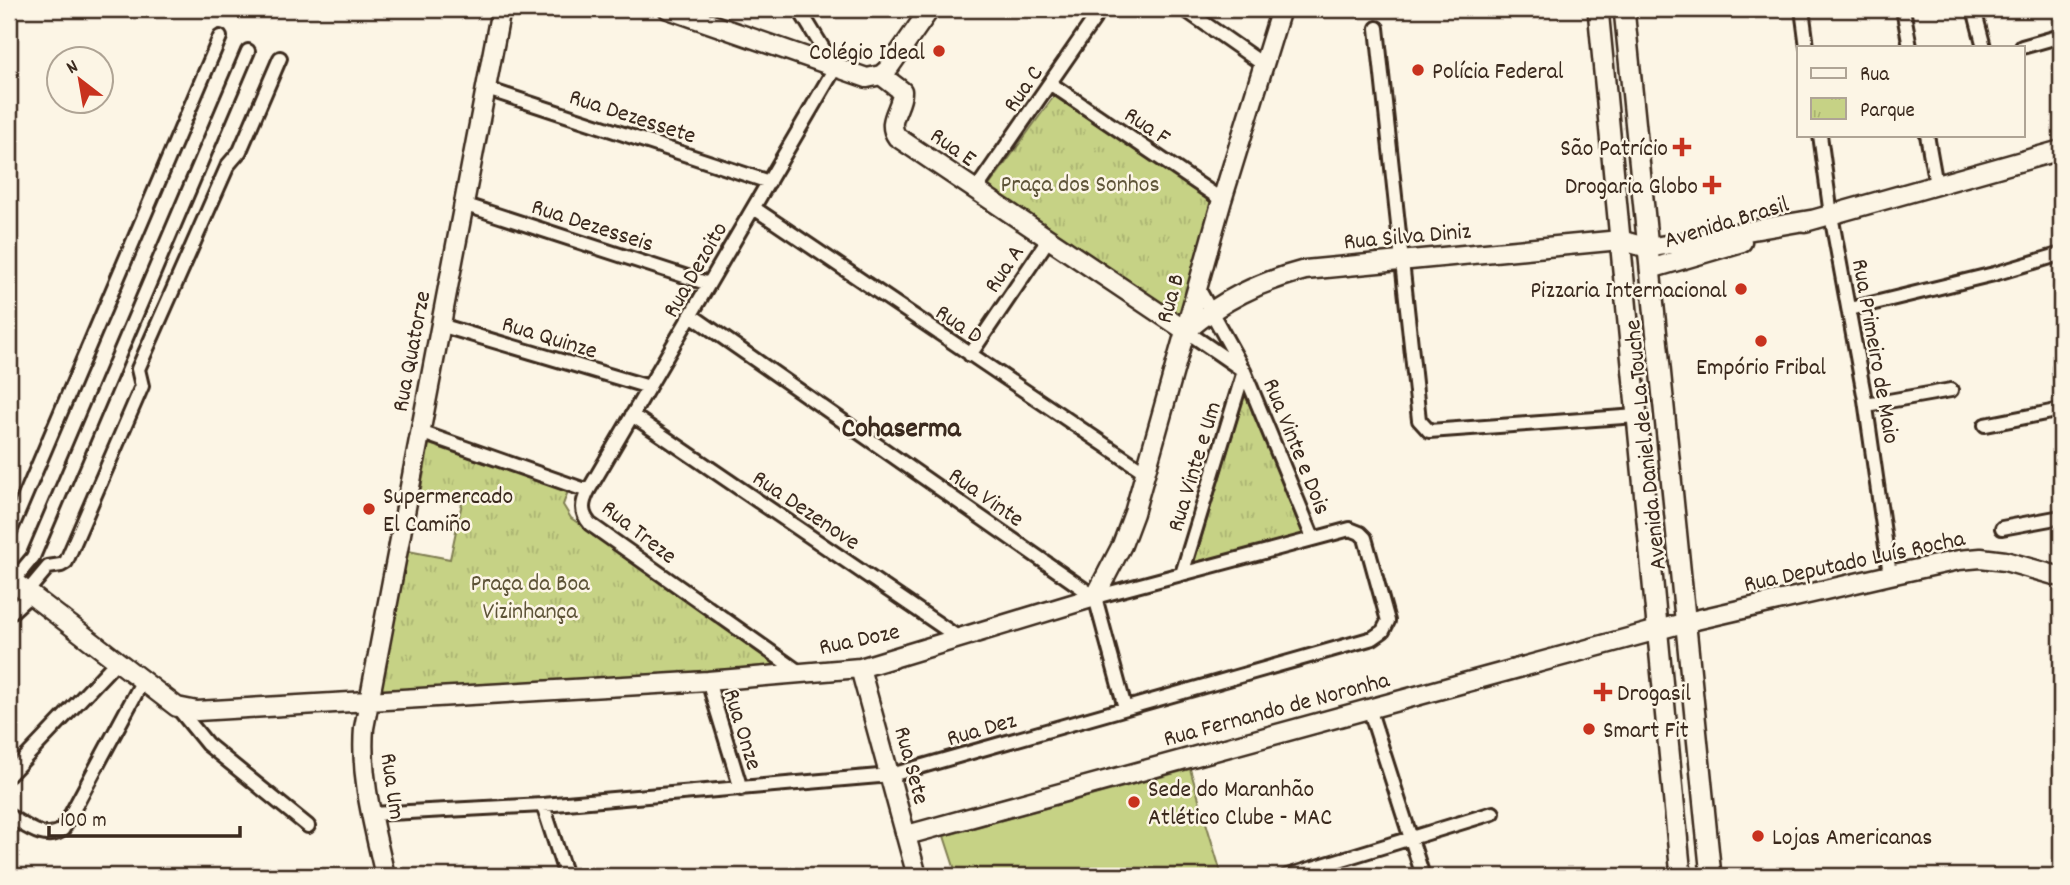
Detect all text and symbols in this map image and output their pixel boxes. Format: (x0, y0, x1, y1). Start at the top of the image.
place label: Colégio Ideal (809, 37, 925, 71)
marker: Colégio Ideal (931, 43, 947, 59)
north arrow (46, 46, 116, 116)
legend (1797, 46, 2024, 136)
text: N (62, 54, 84, 82)
place label: Polícia Federal (1432, 56, 1564, 90)
street label: Rua C (996, 59, 1053, 120)
text: Rua (1860, 61, 1890, 91)
marker: Polícia Federal (1410, 62, 1426, 78)
street label: Rua Dezessete (564, 81, 700, 154)
text: Parque (1860, 97, 1915, 127)
street label: Rua F (1116, 100, 1177, 156)
street label: Rua E (922, 120, 982, 177)
place label: São Patrício (1560, 133, 1668, 167)
marker: São Patrício (1674, 139, 1690, 155)
park label: Praça dos Sonhos (1000, 169, 1160, 203)
place label: Drogaria Globo (1565, 171, 1698, 205)
marker: Drogaria Globo (1704, 177, 1720, 193)
street label: Avenida Brasil (1660, 189, 1794, 259)
street label: Rua Dezesseis (527, 191, 658, 263)
street label: Rua Silva Diniz (1342, 215, 1472, 260)
street label: Rua Dezoito (656, 216, 738, 325)
street label: Rua A (977, 239, 1034, 301)
street label: Rua Primeiro de Maio (1841, 256, 1907, 447)
street label: Rua B (1149, 270, 1195, 328)
place label: Pizzaria Internacional (1530, 275, 1727, 309)
marker: Pizzaria Internacional (1733, 281, 1749, 297)
street label: Rua Quatorze (385, 288, 441, 415)
street label: Rua D (928, 297, 989, 354)
street label: Rua Quinze (497, 308, 601, 369)
street label: Avenida Daniel de La Touche (1617, 318, 1677, 572)
marker: Empório Fribal (1753, 333, 1769, 349)
place label: Empório Fribal (1696, 352, 1826, 386)
street label: Rua Vinte e Dois (1252, 374, 1338, 520)
street label: Rua Vinte e Um (1160, 397, 1232, 536)
district label: Cohaserma (841, 411, 961, 451)
street label: Rua Vinte (941, 460, 1030, 537)
street label: Rua Dezenove (745, 463, 866, 560)
place label: Supermercado El Camiño (383, 481, 513, 543)
street label: Rua Treze (593, 493, 683, 574)
marker: Supermercado El Camiño (361, 501, 377, 517)
street label: Rua Deputado Luís Rocha (1741, 523, 1969, 603)
park label: Praça da Boa Vizinhança (471, 568, 590, 630)
street label: Rua Doze (816, 616, 903, 666)
street label: Rua Fernando de Noronha (1160, 664, 1394, 757)
place label: Drogasil (1617, 678, 1691, 712)
marker: Drogasil (1595, 684, 1611, 700)
street label: Rua Onze (713, 685, 770, 775)
street label: Rua Dez (943, 705, 1021, 757)
place label: Smart Fit (1603, 715, 1689, 749)
marker: Smart Fit (1581, 721, 1597, 737)
street label: Rua Sete (883, 723, 937, 809)
street label: Rua Um (370, 751, 413, 822)
place label: Sede do Maranhão Atlético Clube - MAC (1148, 774, 1332, 836)
scale bar (49, 794, 240, 838)
marker: Sede do Maranhão Atlético Clube - MAC (1126, 794, 1142, 810)
text: 100 m (60, 807, 107, 837)
place label: Lojas Americanas (1772, 822, 1932, 856)
marker: Lojas Americanas (1750, 828, 1766, 844)

